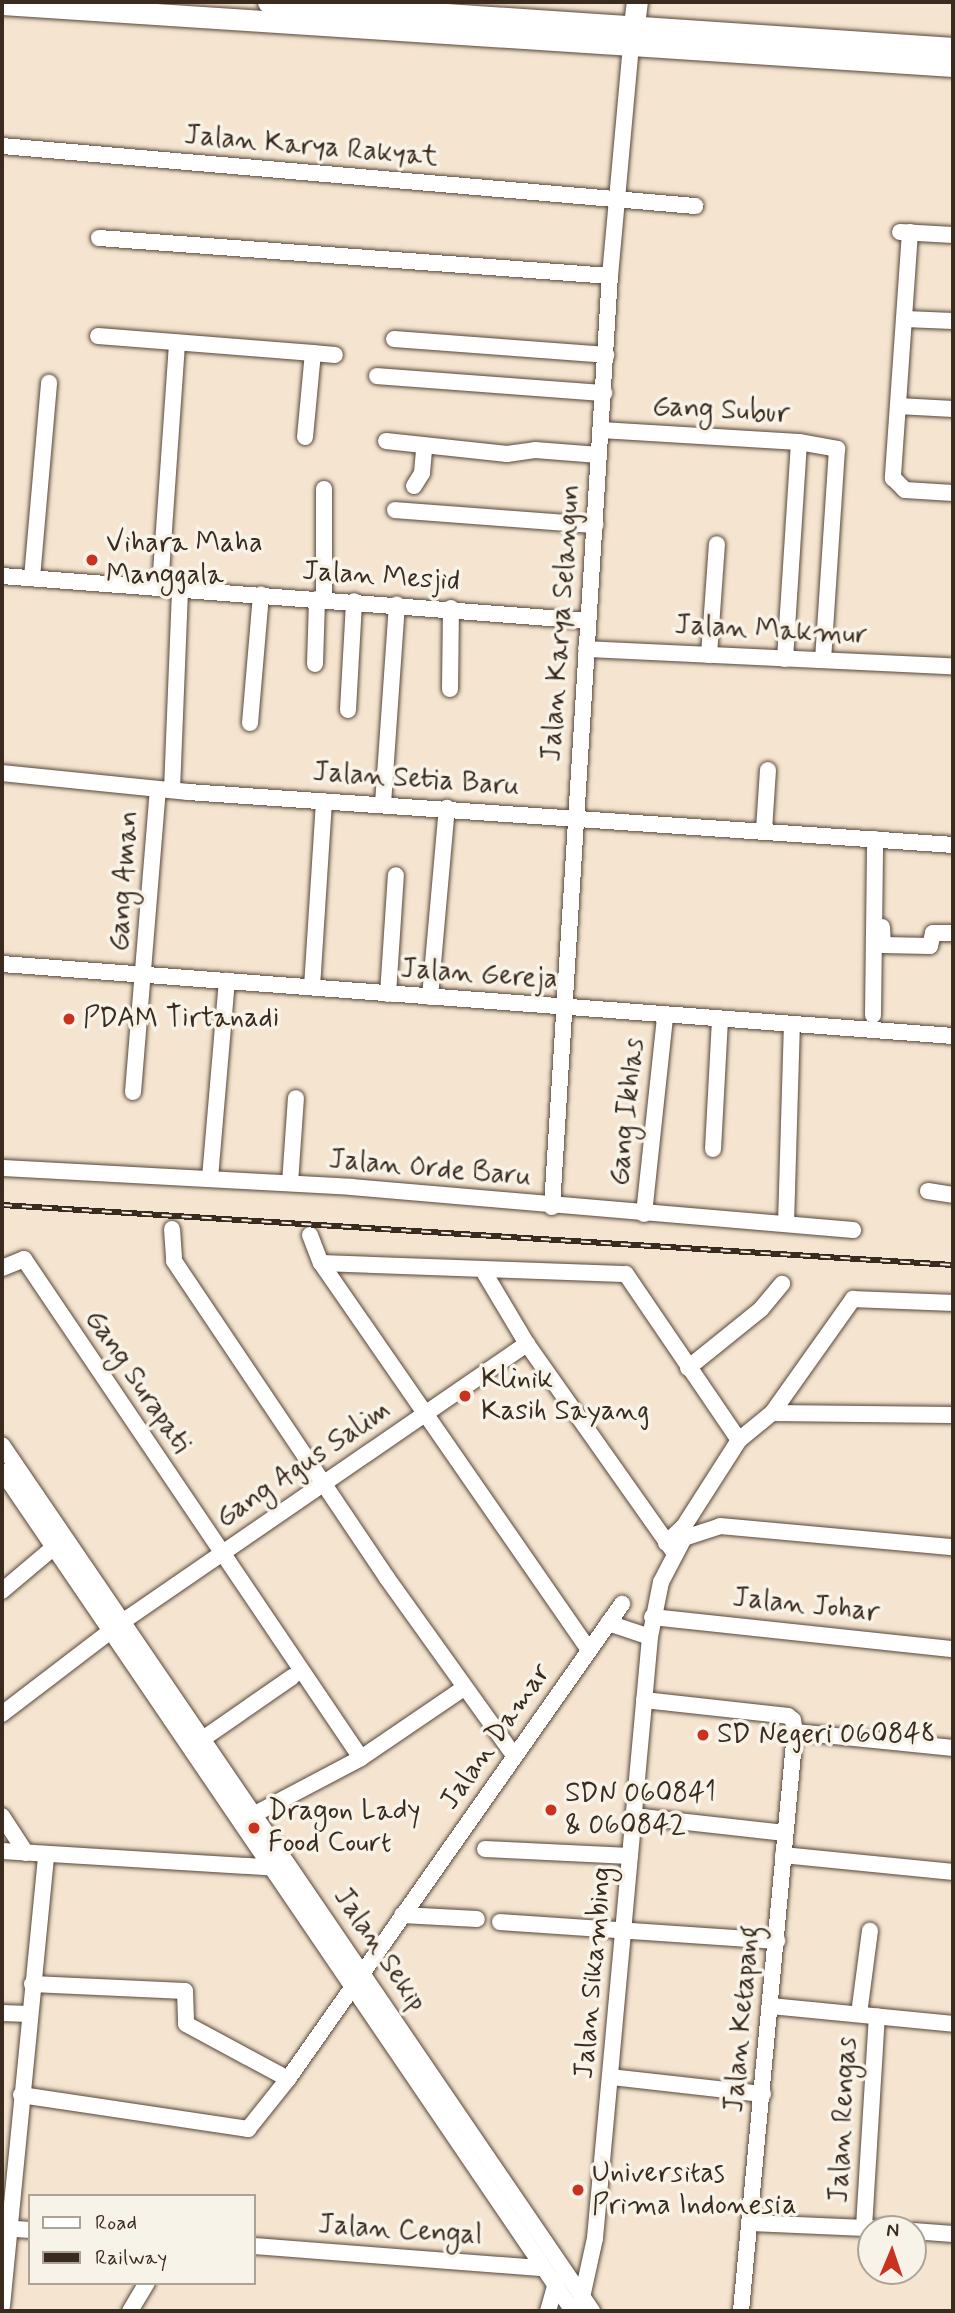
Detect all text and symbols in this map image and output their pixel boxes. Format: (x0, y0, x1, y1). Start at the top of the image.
street label: Jalan Karya Rakyat (186, 119, 436, 175)
street label: Gang Subur (651, 391, 791, 431)
street label: Jalan Karya Selangun (536, 484, 588, 762)
place label: Vihara Maha Manggala (106, 527, 263, 593)
marker: Vihara Maha Manggala (84, 552, 100, 568)
street label: Jalan Mesjid (301, 555, 461, 599)
street label: Jalan Makmur (676, 609, 866, 653)
street label: Jalan Setia Baru (314, 756, 518, 804)
street label: Gang Aman (103, 811, 147, 951)
street label: Jalan Gereja (397, 953, 561, 997)
place label: PDAM Tirtanadi (83, 1002, 274, 1036)
marker: PDAM Tirtanadi (61, 1011, 77, 1027)
street label: Gang Ikhlas (604, 1039, 652, 1185)
street label: Jalan Orde Baru (330, 1144, 530, 1194)
street label: Gang Surapati (77, 1304, 197, 1460)
place label: Klinik Kasih Sayang (481, 1363, 646, 1429)
marker: Klinik Kasih Sayang (455, 1386, 475, 1406)
street label: Gang Agus Salim (213, 1396, 395, 1534)
street label: Jalan Johar (731, 1582, 881, 1630)
street label: Jalan Damar (434, 1659, 558, 1815)
place label: SD Negeri 060848 (717, 1718, 939, 1752)
marker: SD Negeri 060848 (695, 1727, 711, 1743)
place label: SDN 060841 & 060842 (565, 1777, 716, 1843)
place label: Dragon Lady Food Court (268, 1795, 419, 1861)
marker: SDN 060841 & 060842 (543, 1802, 559, 1818)
marker: Dragon Lady Food Court (246, 1820, 262, 1836)
street label: Jalan Sikambing (568, 1866, 620, 2080)
street label: Jalan Sekip (325, 1881, 433, 2019)
street label: Jalan Ketapang (718, 1922, 768, 2116)
street label: Jalan Rengas (823, 2036, 865, 2204)
place label: Universitas Prima Indonesia (592, 2157, 801, 2223)
marker: Universitas Prima Indonesia (570, 2182, 586, 2198)
legend (28, 2194, 256, 2285)
text: Road (95, 2209, 137, 2237)
street label: Jalan Cengal (317, 2209, 483, 2253)
north arrow (857, 2215, 927, 2285)
text: N (886, 2218, 899, 2243)
text: Railway (95, 2244, 167, 2272)

